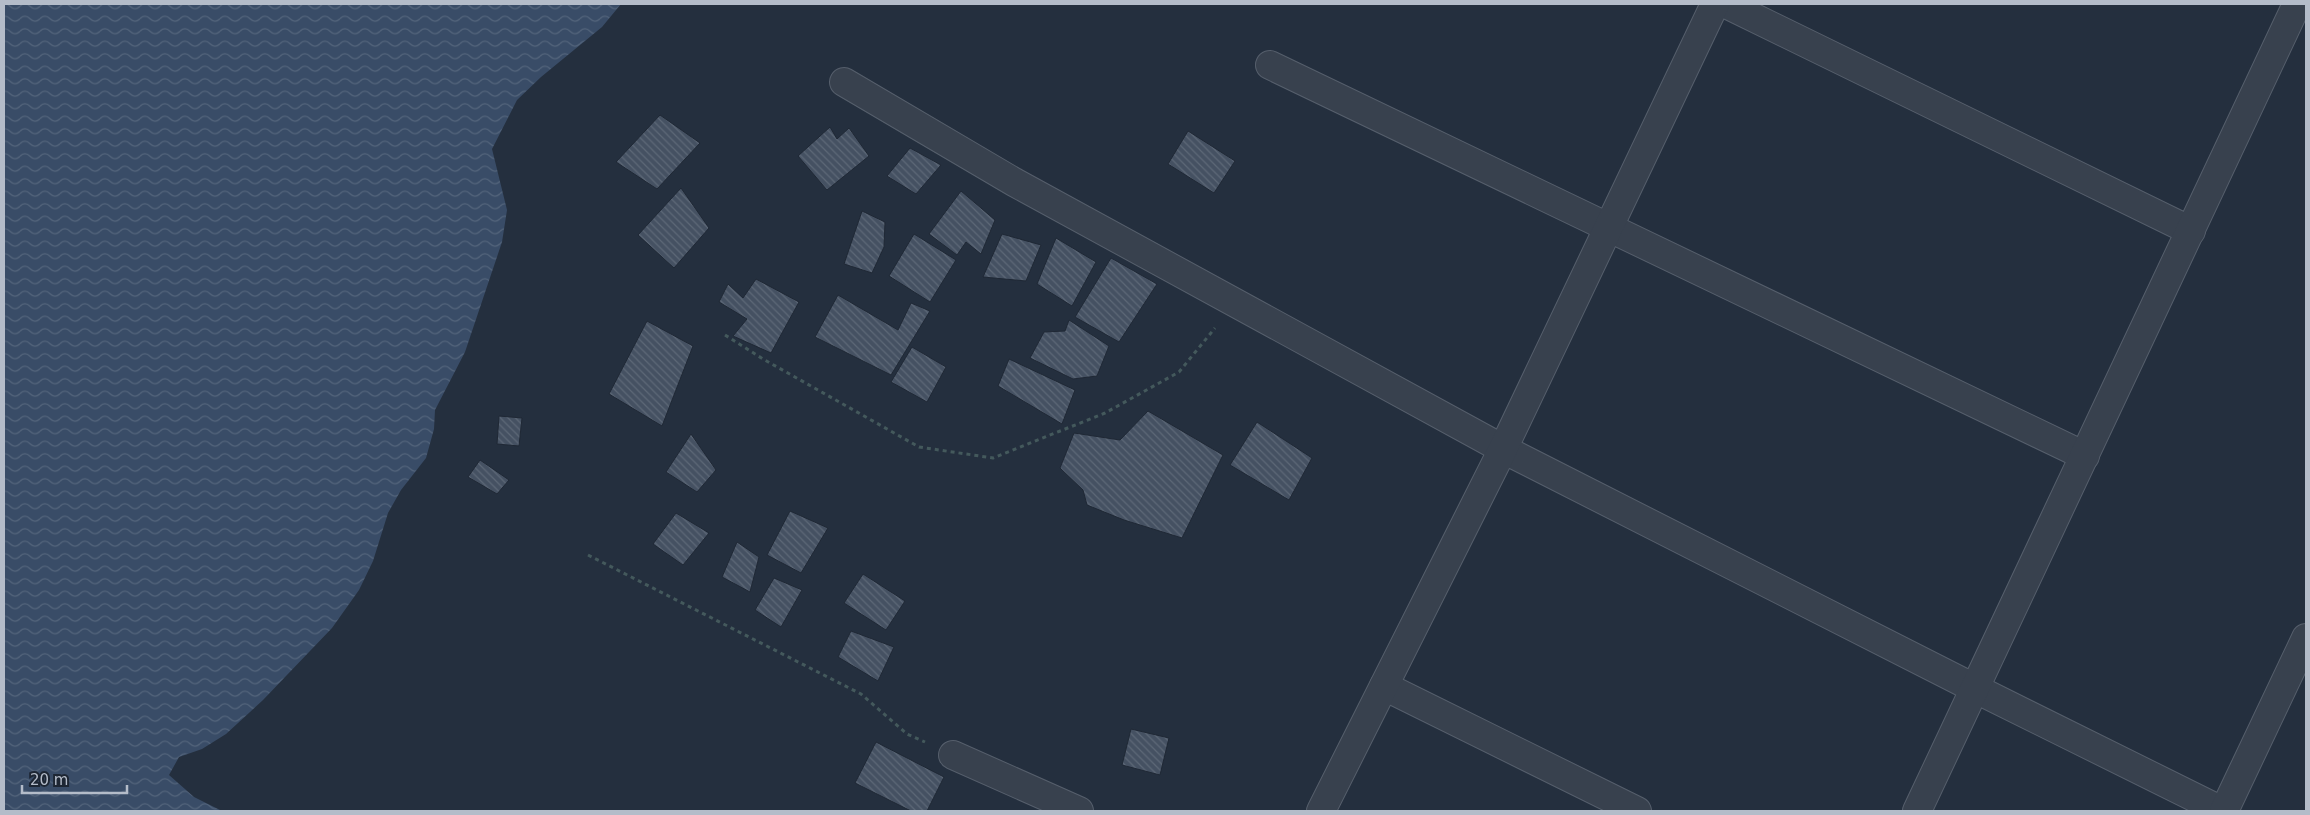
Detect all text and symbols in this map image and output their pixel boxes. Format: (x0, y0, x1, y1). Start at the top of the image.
scale bar (22, 762, 128, 794)
text: 20 m (30, 771, 68, 789)

